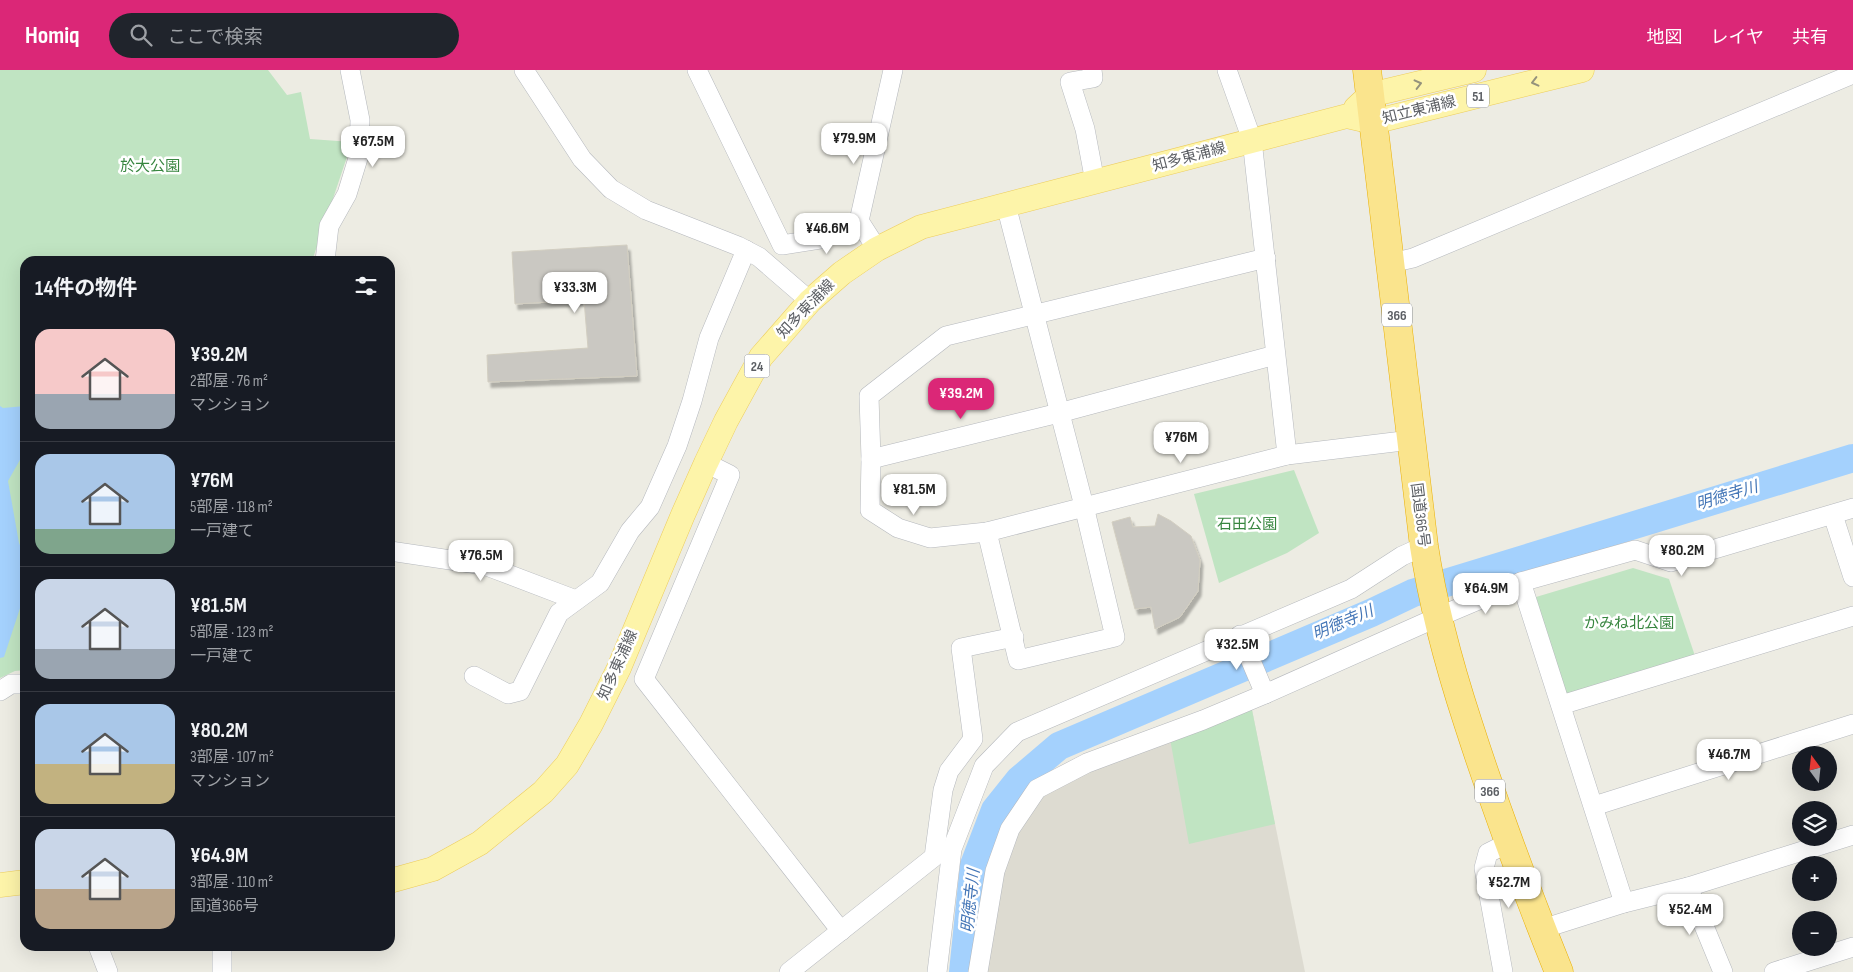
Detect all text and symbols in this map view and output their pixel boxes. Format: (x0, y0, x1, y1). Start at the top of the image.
search box (109, 13, 459, 58)
text: Homiq (25, 21, 79, 50)
icon: search (127, 21, 155, 49)
text: ここで検索 (167, 26, 263, 49)
text: 地図 (1647, 27, 1683, 48)
text: レイヤ (1711, 27, 1764, 48)
text: 共有 (1792, 27, 1828, 48)
one-way arrow (1530, 76, 1539, 87)
one-way arrow (1413, 79, 1422, 90)
road number: 51 (1467, 85, 1489, 108)
street label: 知立東浦線 (1380, 92, 1458, 128)
pin: ¥79.9M (813, 122, 895, 165)
pin: ¥67.5M (332, 126, 414, 168)
text: ¥79.9M (832, 129, 876, 148)
text: ¥67.5M (352, 132, 394, 151)
street label: 知多東浦線 (1150, 138, 1228, 176)
park label: 於大公園 (120, 157, 180, 176)
pin: ¥46.6M (786, 212, 868, 255)
text: ¥46.6M (805, 219, 849, 238)
icon: filters (352, 272, 380, 300)
pin: ¥33.3M (534, 272, 616, 314)
street label: 知多東浦線 (773, 275, 839, 343)
text: 14件の物件 (35, 276, 137, 301)
text: ¥33.3M (553, 278, 597, 297)
road number: 366 (1382, 304, 1412, 326)
text: ¥39.2M (190, 342, 248, 367)
icon: home (75, 349, 135, 409)
road number: 24 (744, 354, 770, 378)
text: 2部屋 · 76 m² (190, 372, 268, 391)
pin: ¥39.2M (920, 378, 1002, 420)
text: ¥39.2M (939, 384, 983, 403)
text: マンション (190, 396, 270, 415)
pin: ¥76M (1151, 422, 1211, 464)
text: ¥76M (1165, 428, 1197, 447)
text: ¥76M (190, 468, 233, 493)
icon: home (75, 474, 135, 534)
pin: ¥81.5M (873, 474, 955, 516)
water label: 明徳寺川 (1694, 477, 1762, 514)
text: ¥81.5M (892, 480, 936, 499)
street label: 国道366号 (1407, 482, 1433, 548)
text: 5部屋 · 118 m² (190, 498, 273, 517)
park label: 石田公園 (1217, 515, 1277, 534)
text: 一戸建て (190, 522, 254, 541)
pin: ¥80.2M (1641, 534, 1723, 577)
pin: ¥76.5M (440, 540, 522, 582)
text: ¥80.2M (1660, 541, 1704, 560)
text: ¥76.5M (459, 546, 503, 565)
pin: ¥64.9M (1445, 572, 1527, 615)
text: ¥64.9M (1464, 579, 1508, 598)
text: ¥81.5M (190, 593, 247, 618)
icon: home (75, 599, 135, 659)
water label: 明徳寺川 (1310, 601, 1378, 644)
park label: かみね北公園 (1584, 614, 1674, 633)
text: 5部屋 · 123 m² (190, 623, 274, 642)
street label: 知多東浦線 (594, 627, 642, 703)
pin: ¥32.5M (1196, 628, 1278, 671)
text: ¥32.5M (1215, 635, 1259, 654)
text: 一戸建て (190, 647, 254, 666)
text: ¥80.2M (190, 718, 248, 743)
icon: home (75, 724, 135, 784)
pin: ¥46.7M (1688, 738, 1770, 781)
text: ¥46.7M (1708, 745, 1750, 764)
north arrow (1792, 746, 1838, 791)
map controls (1792, 746, 1837, 956)
text: 3部屋 · 107 m² (190, 748, 274, 767)
text: マンション (190, 772, 270, 791)
road number: 366 (1475, 779, 1505, 802)
button: layers (1792, 801, 1837, 846)
text: ¥64.9M (190, 843, 248, 868)
icon: home (75, 849, 135, 909)
button: + (1792, 856, 1837, 901)
water label: 明徳寺川 (958, 866, 984, 934)
pin: ¥52.7M (1468, 866, 1550, 909)
text: 3部屋 · 110 m² (190, 873, 273, 892)
text: ¥52.7M (1488, 873, 1530, 892)
pin: ¥52.4M (1649, 894, 1731, 936)
text: 国道366号 (190, 897, 259, 916)
text: ¥52.4M (1668, 900, 1712, 919)
button: − (1792, 911, 1837, 956)

